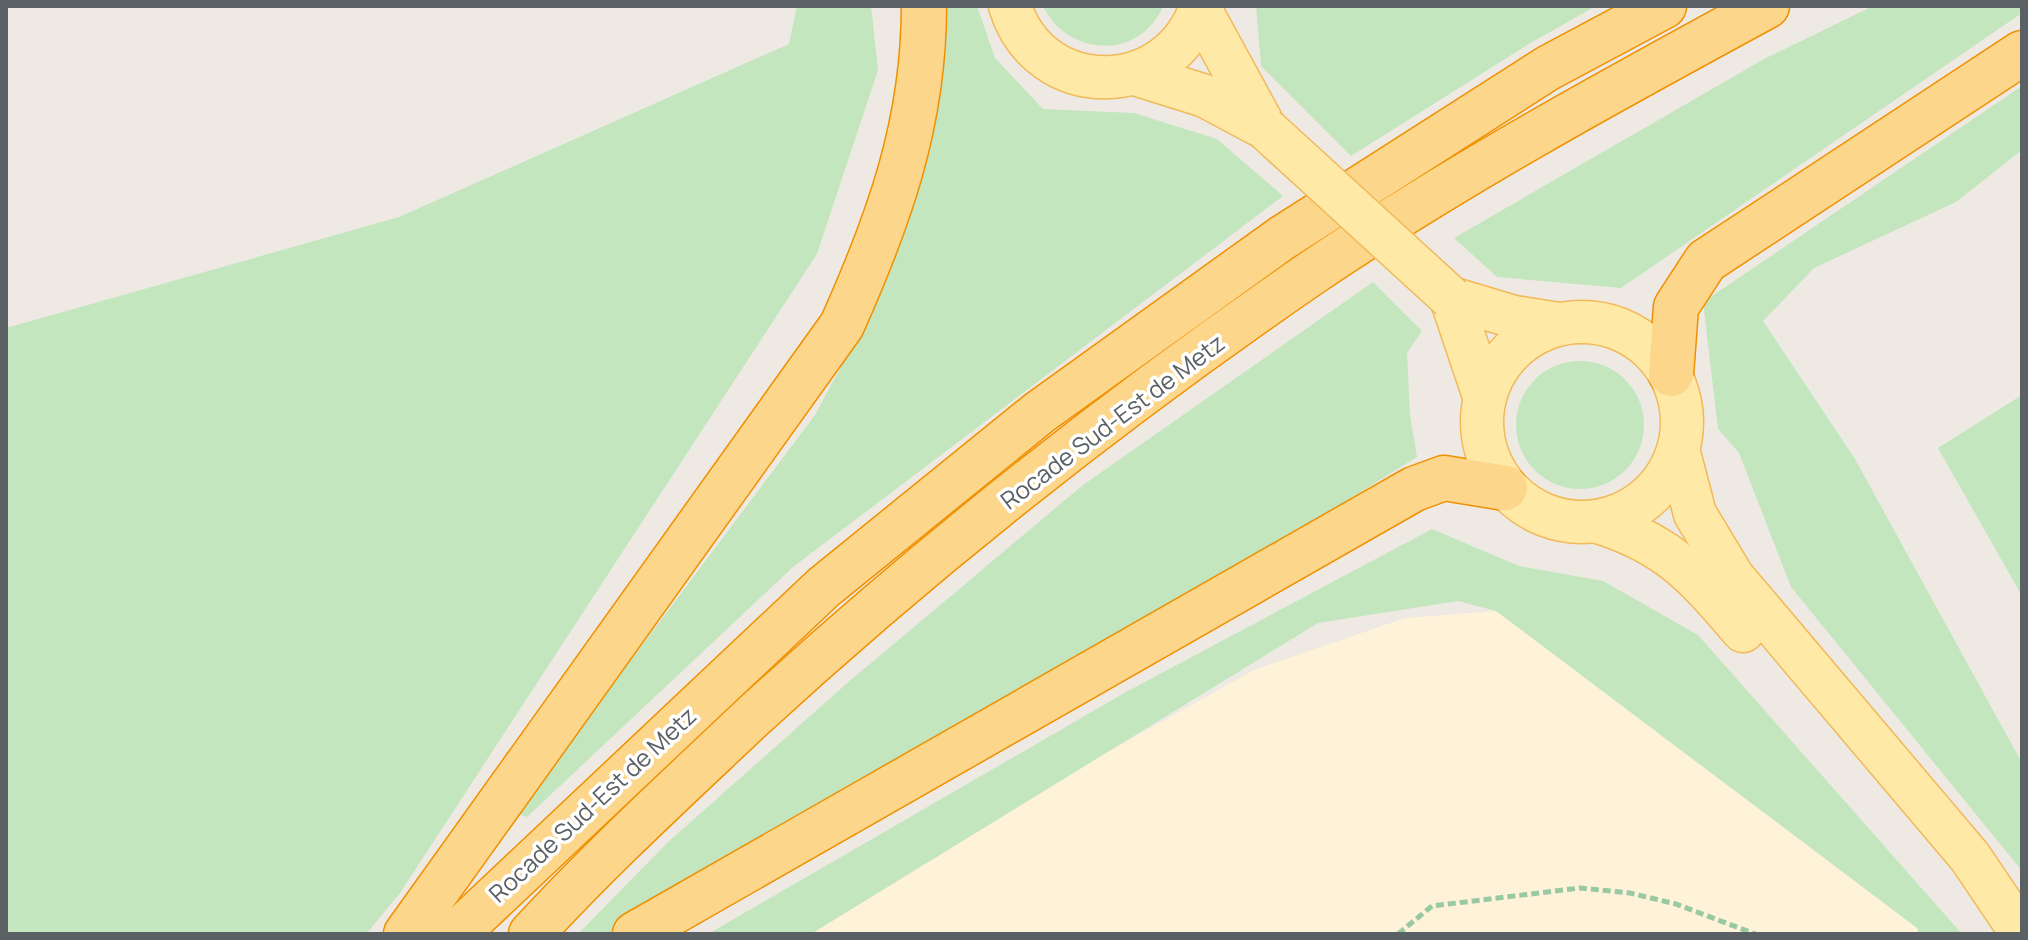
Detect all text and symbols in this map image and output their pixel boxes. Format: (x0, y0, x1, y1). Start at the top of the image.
street label: Rocade Sud-Est de Metz (993, 326, 1231, 516)
street label: Rocade Sud-Est de Metz (481, 699, 703, 909)

